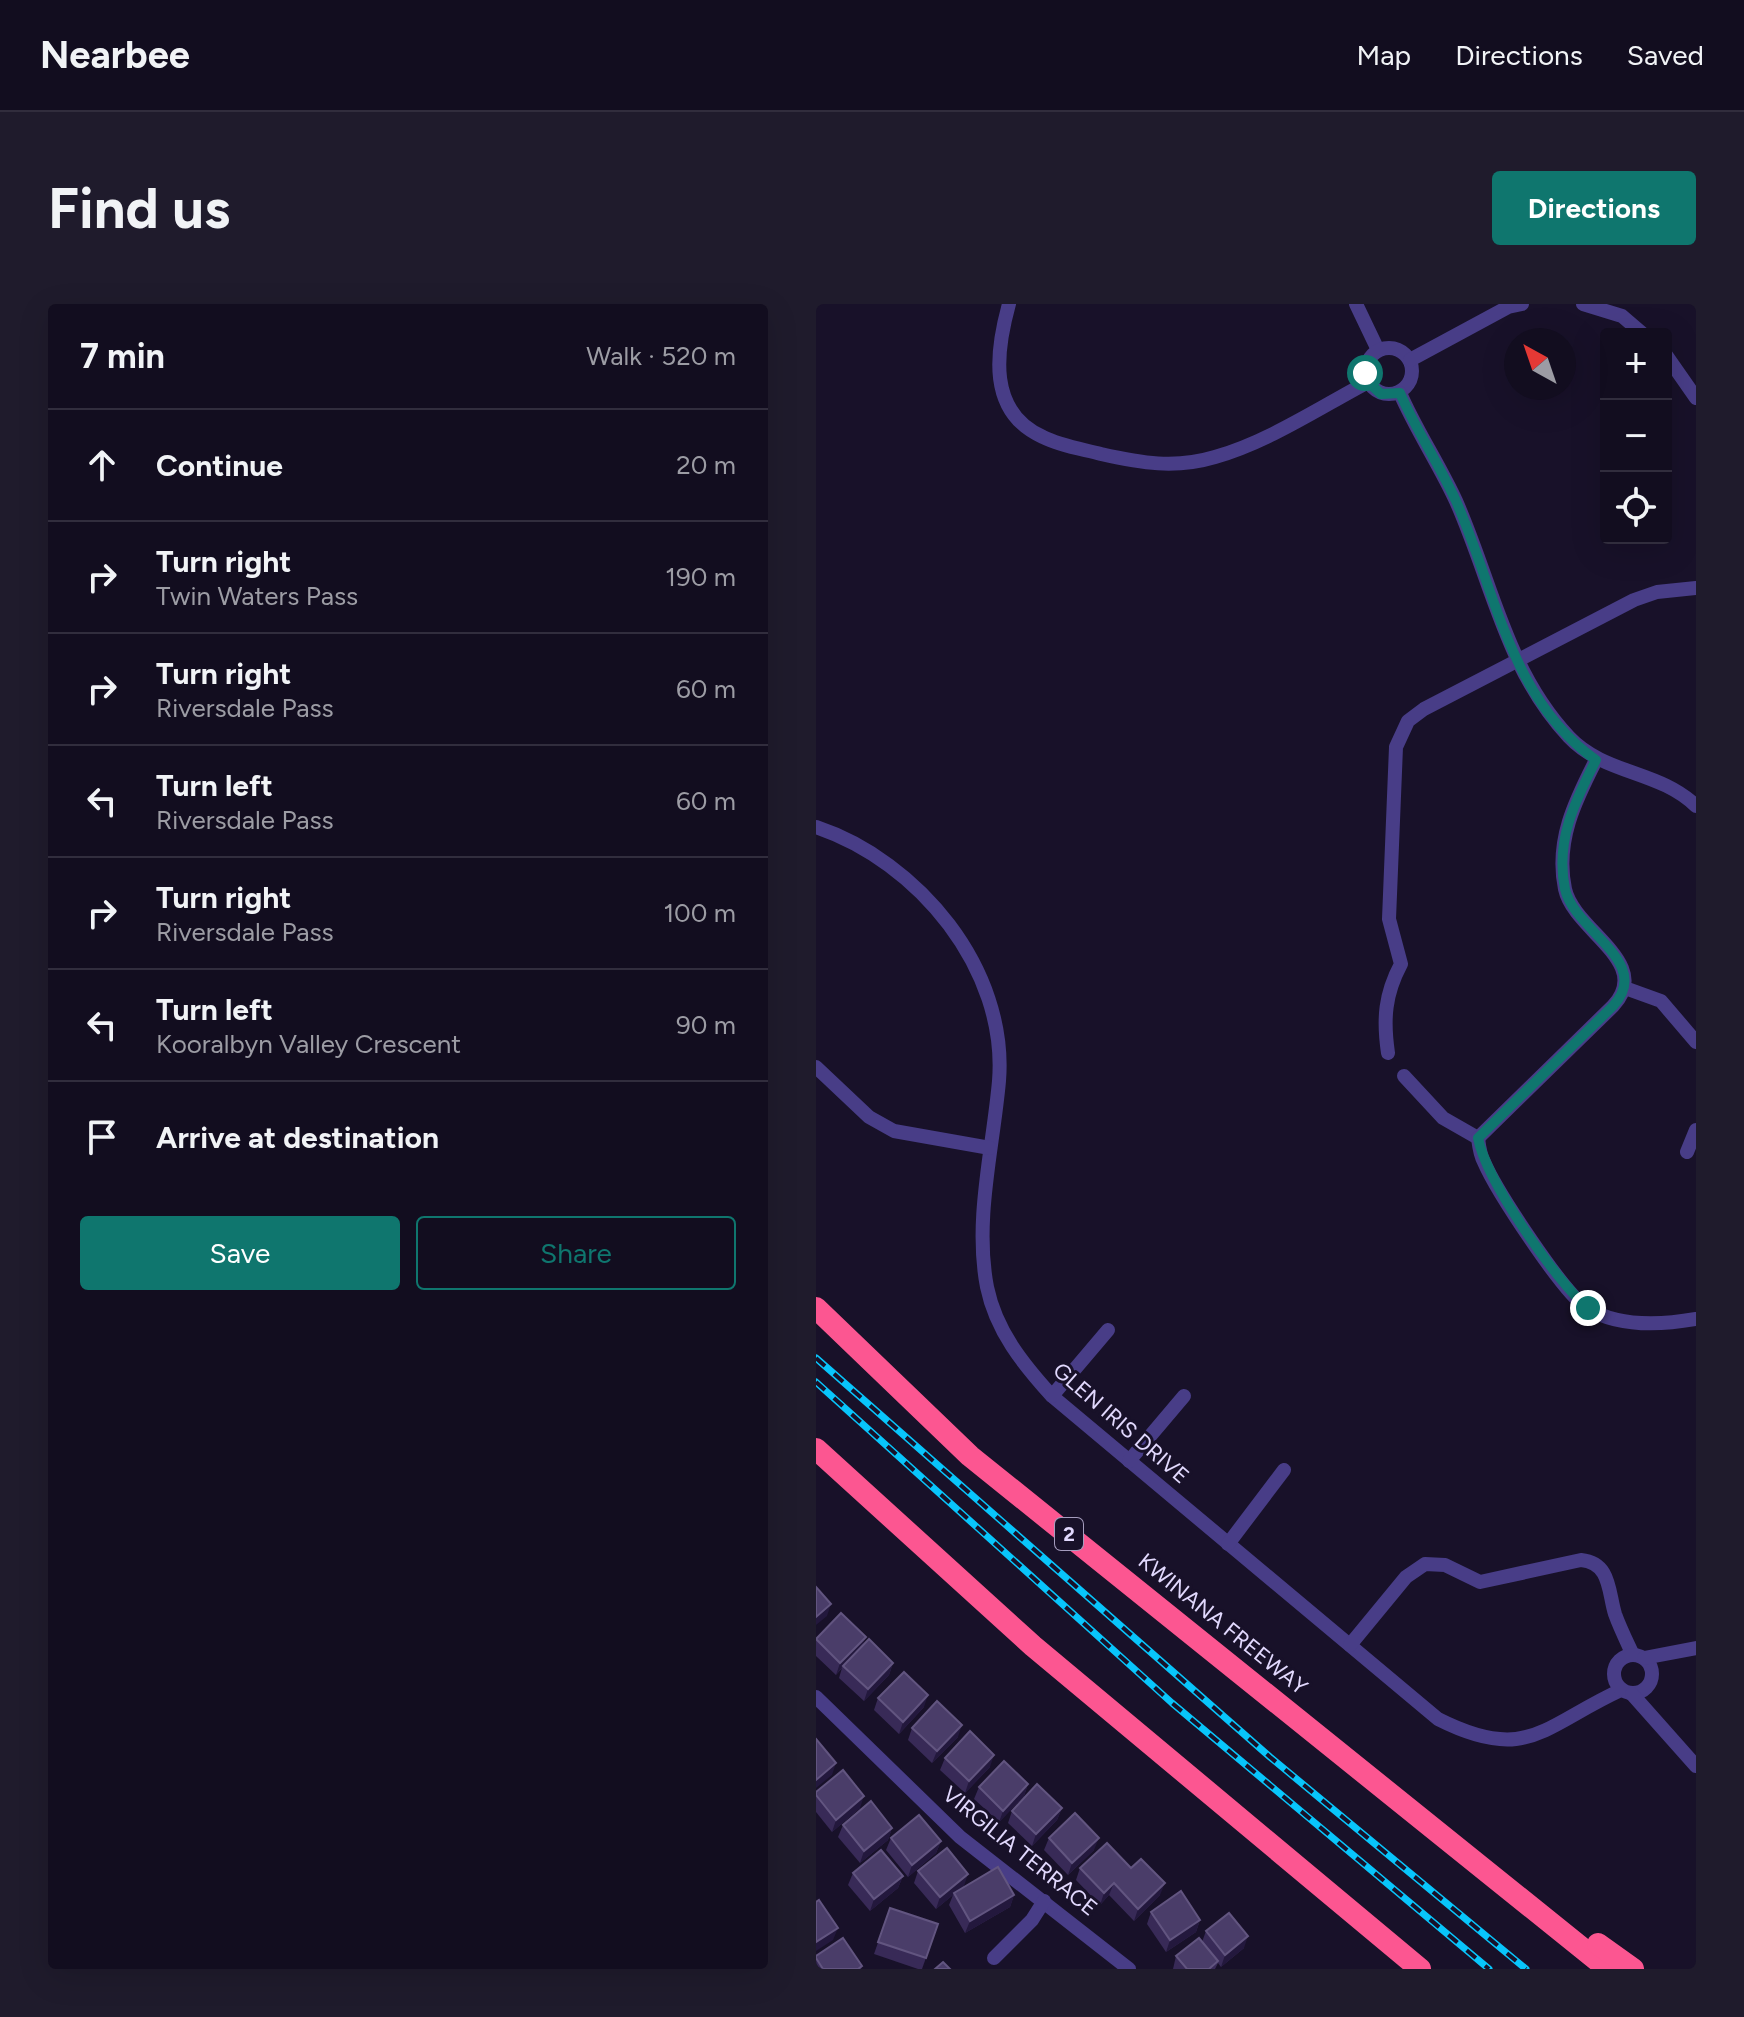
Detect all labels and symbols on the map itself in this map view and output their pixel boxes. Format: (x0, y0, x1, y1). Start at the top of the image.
north arrow (1504, 328, 1576, 400)
route start (1347, 355, 1383, 391)
route end (1570, 1290, 1606, 1326)
street label: GLEN IRIS DRIVE (1047, 1357, 1195, 1489)
road number: 2 (1055, 1518, 1083, 1550)
street label: KWINANA FREEWAY (1133, 1547, 1314, 1701)
street label: VIRGILIA TERRACE (937, 1780, 1103, 1922)

